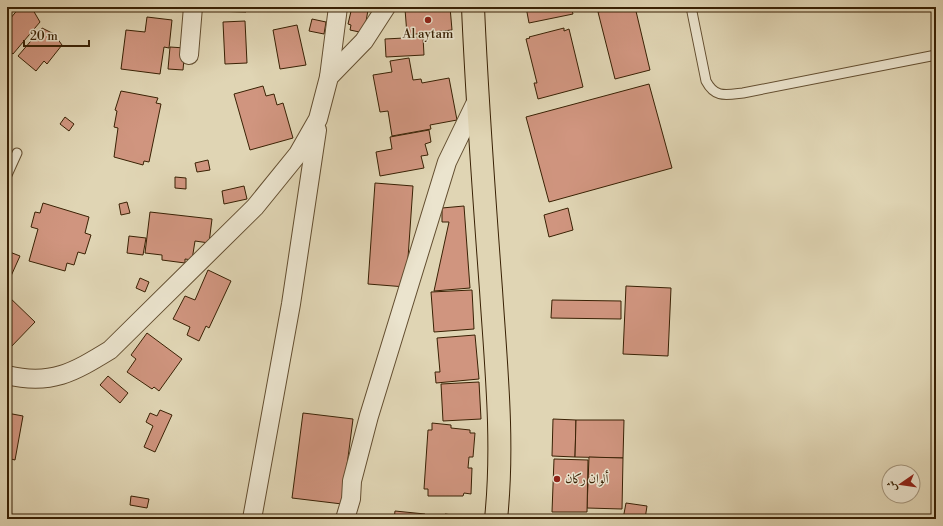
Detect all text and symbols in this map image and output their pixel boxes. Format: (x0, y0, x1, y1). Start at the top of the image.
marker: Al aytam (423, 15, 433, 25)
scale bar (24, 22, 89, 48)
place label: Al aytam (401, 26, 454, 42)
text: 20 m (30, 29, 58, 44)
north arrow (881, 464, 921, 504)
place label: ألوان ركان (565, 470, 609, 487)
marker: ألوان ركان (552, 474, 562, 484)
text: ش (884, 479, 900, 493)

